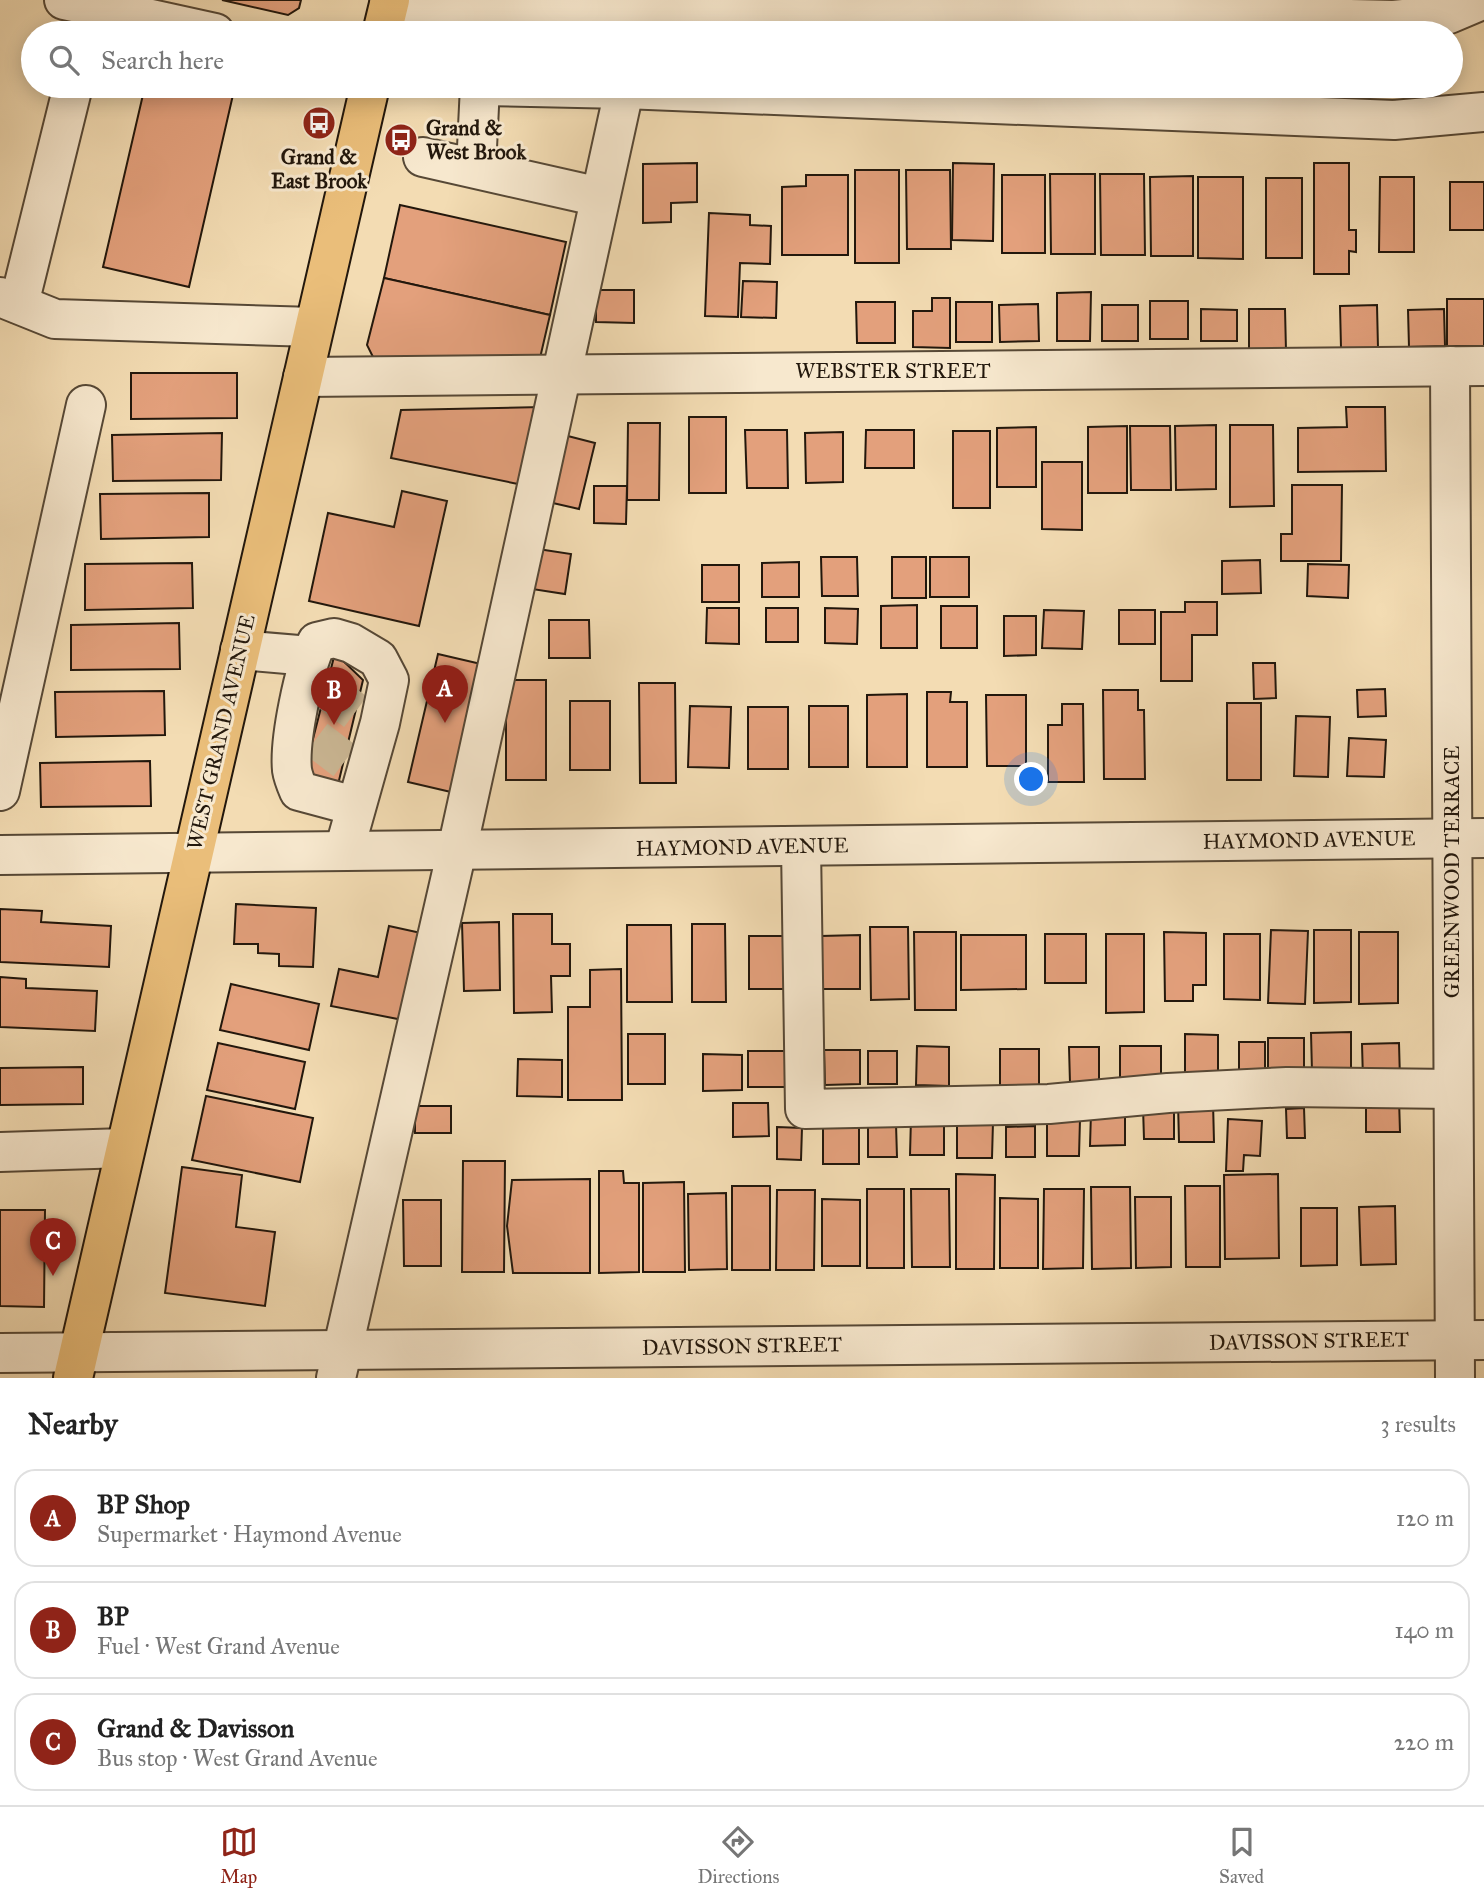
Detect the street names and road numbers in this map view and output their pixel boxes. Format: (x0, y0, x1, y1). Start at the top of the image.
street label: WEBSTER STREET (795, 358, 991, 384)
street label: WEST GRAND AVENUE (181, 612, 261, 852)
street label: GREENWOOD TERRACE (1439, 746, 1465, 998)
street label: HAYMOND AVENUE (1202, 825, 1416, 855)
street label: HAYMOND AVENUE (635, 832, 849, 862)
street label: DAVISSON STREET (1209, 1326, 1409, 1356)
street label: DAVISSON STREET (642, 1331, 842, 1361)

